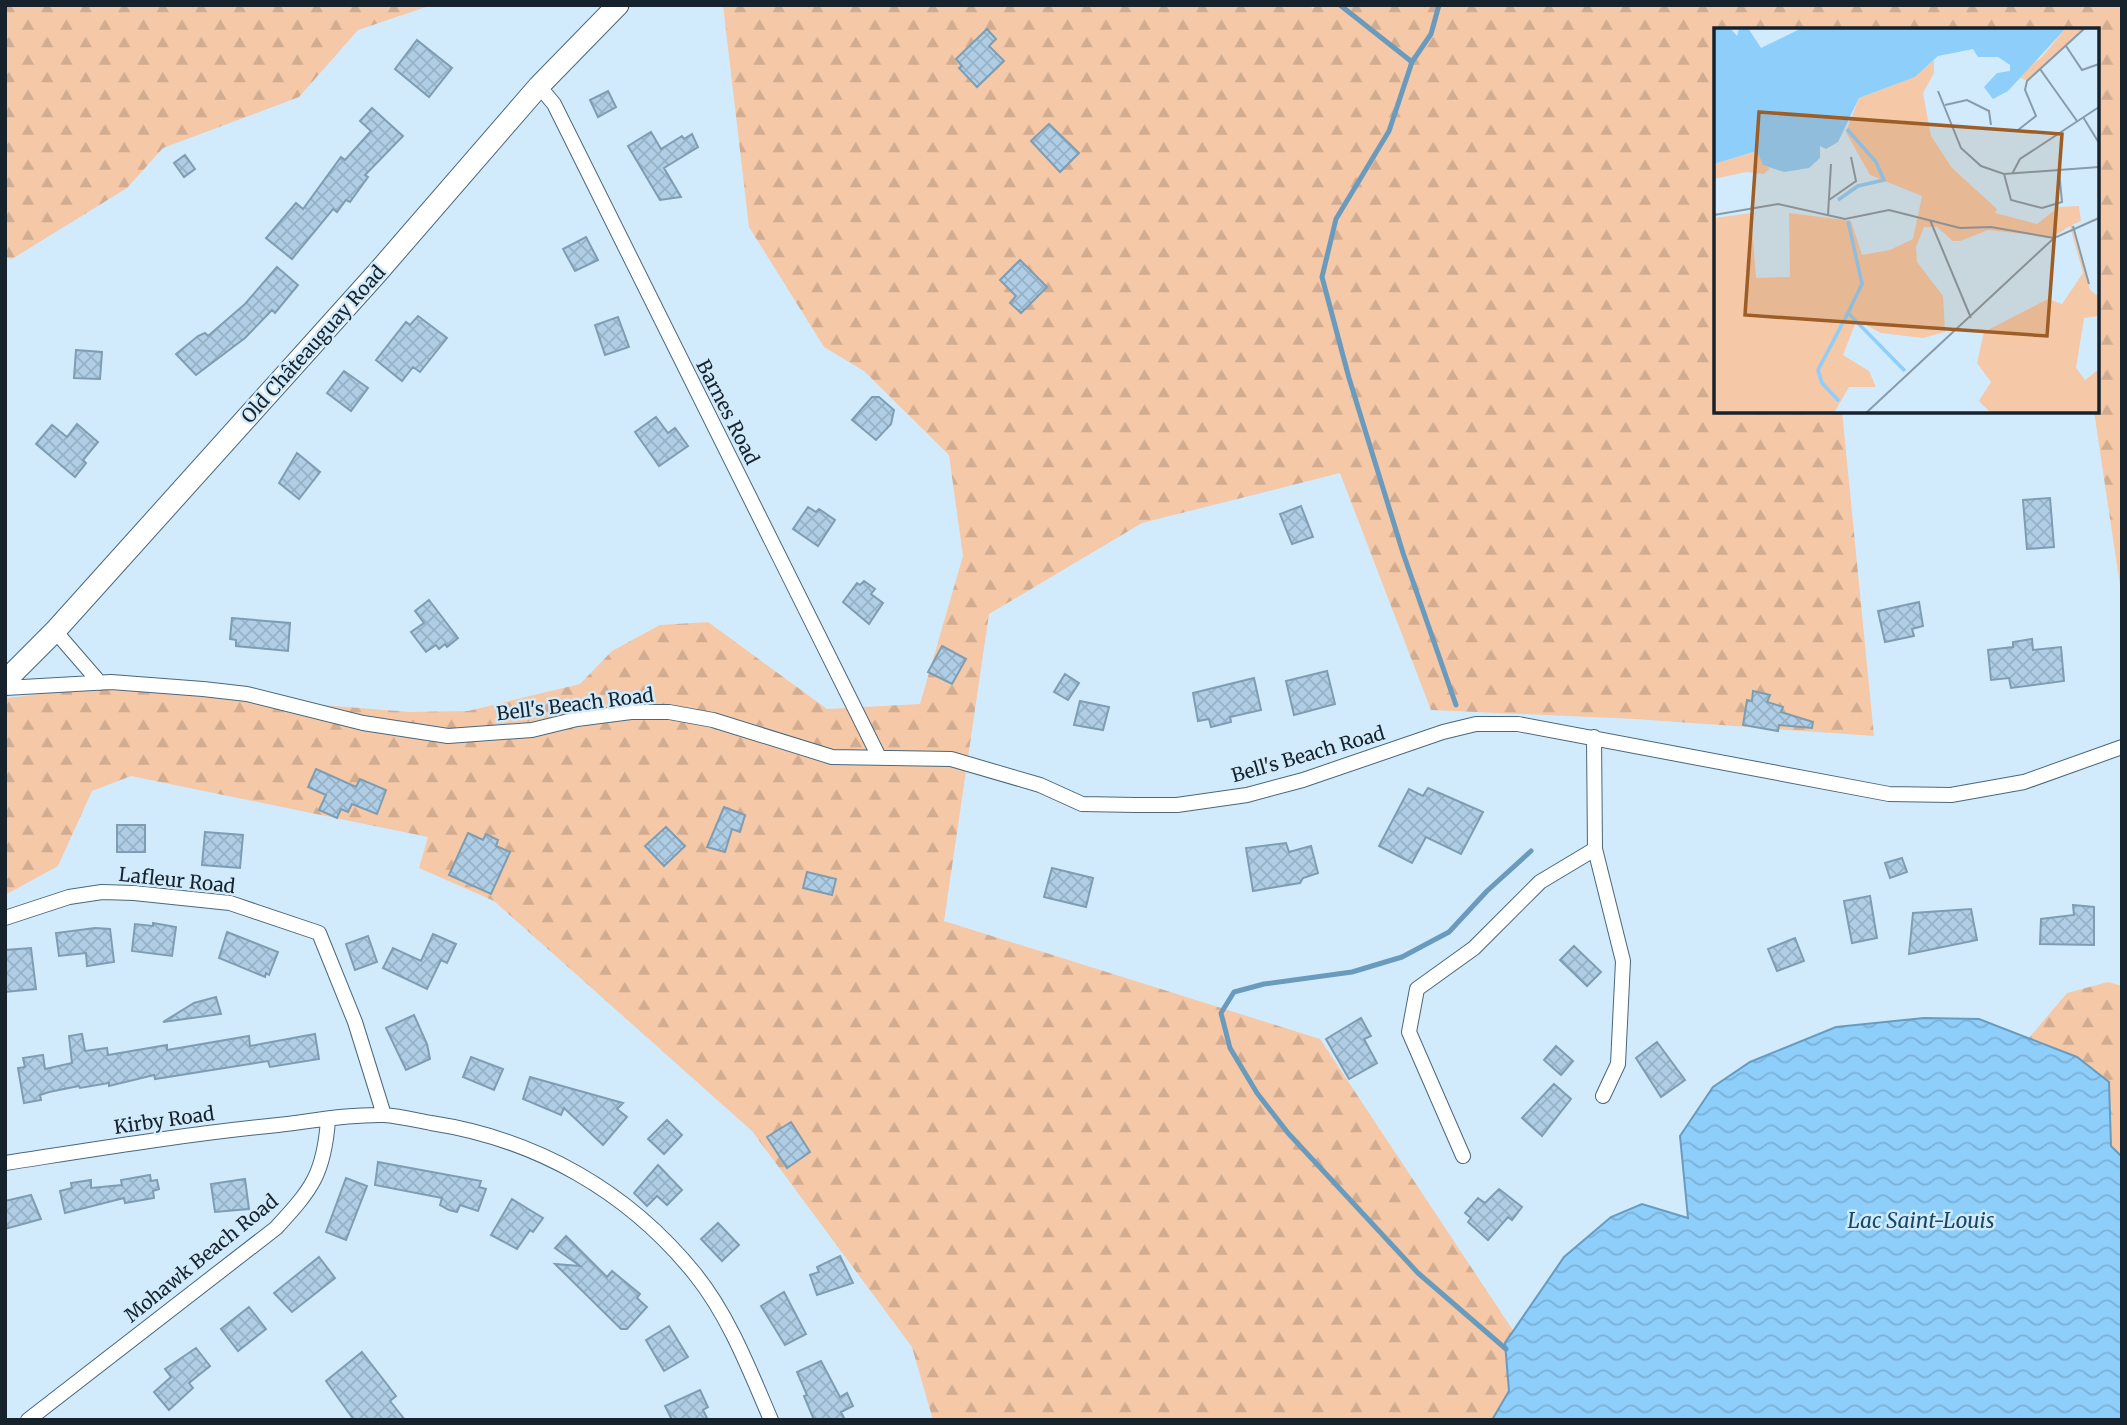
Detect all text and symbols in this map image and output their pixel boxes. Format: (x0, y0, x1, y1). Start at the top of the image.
inset map (1714, 28, 2099, 413)
street label: Old Châteauguay Road (236, 260, 390, 428)
street label: Barnes Road (691, 355, 765, 469)
street label: Bell's Beach Road (495, 682, 655, 726)
street label: Bell's Beach Road (1229, 721, 1387, 787)
street label: Lafleur Road (118, 862, 236, 898)
street label: Kirby Road (112, 1101, 216, 1139)
street label: Mohawk Beach Road (119, 1189, 283, 1327)
water label: Lac Saint-Louis (1847, 1207, 1995, 1234)

